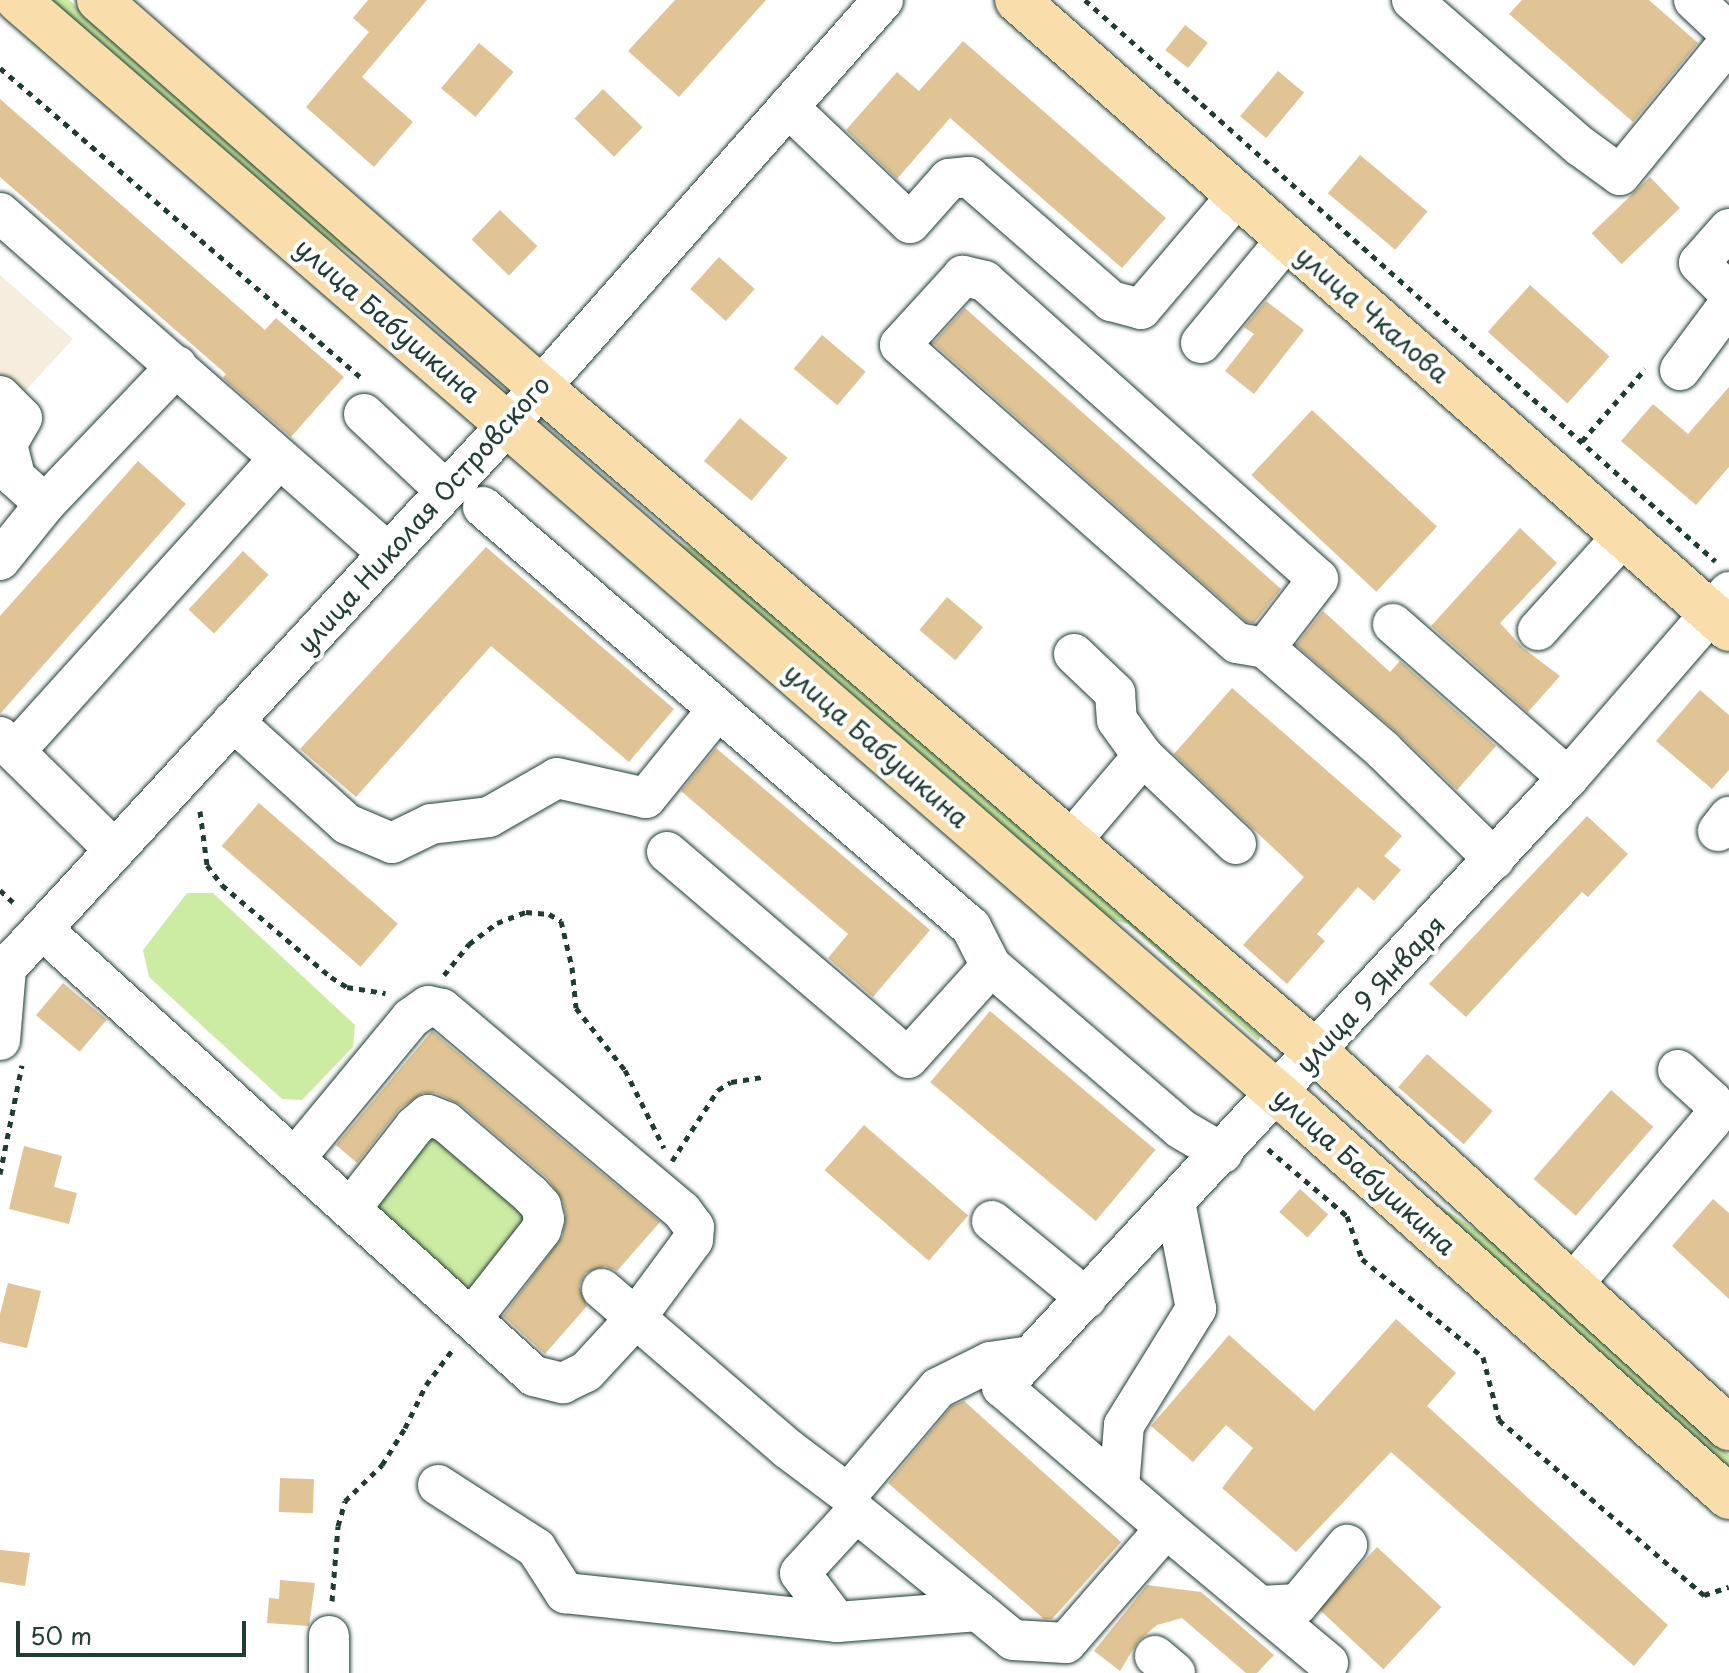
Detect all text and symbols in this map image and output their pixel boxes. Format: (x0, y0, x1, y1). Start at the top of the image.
street label: улица Бабушкина (289, 231, 487, 409)
street label: улица Чкалова (1289, 238, 1457, 390)
street label: улица Николая Островского (289, 368, 557, 660)
street label: улица Бабушкина (778, 656, 976, 834)
street label: улица 9 Января (1289, 908, 1451, 1080)
street label: улица Бабушкина (1267, 1081, 1463, 1261)
scale bar (20, 1605, 250, 1655)
text: 50 m (30, 1617, 92, 1653)

